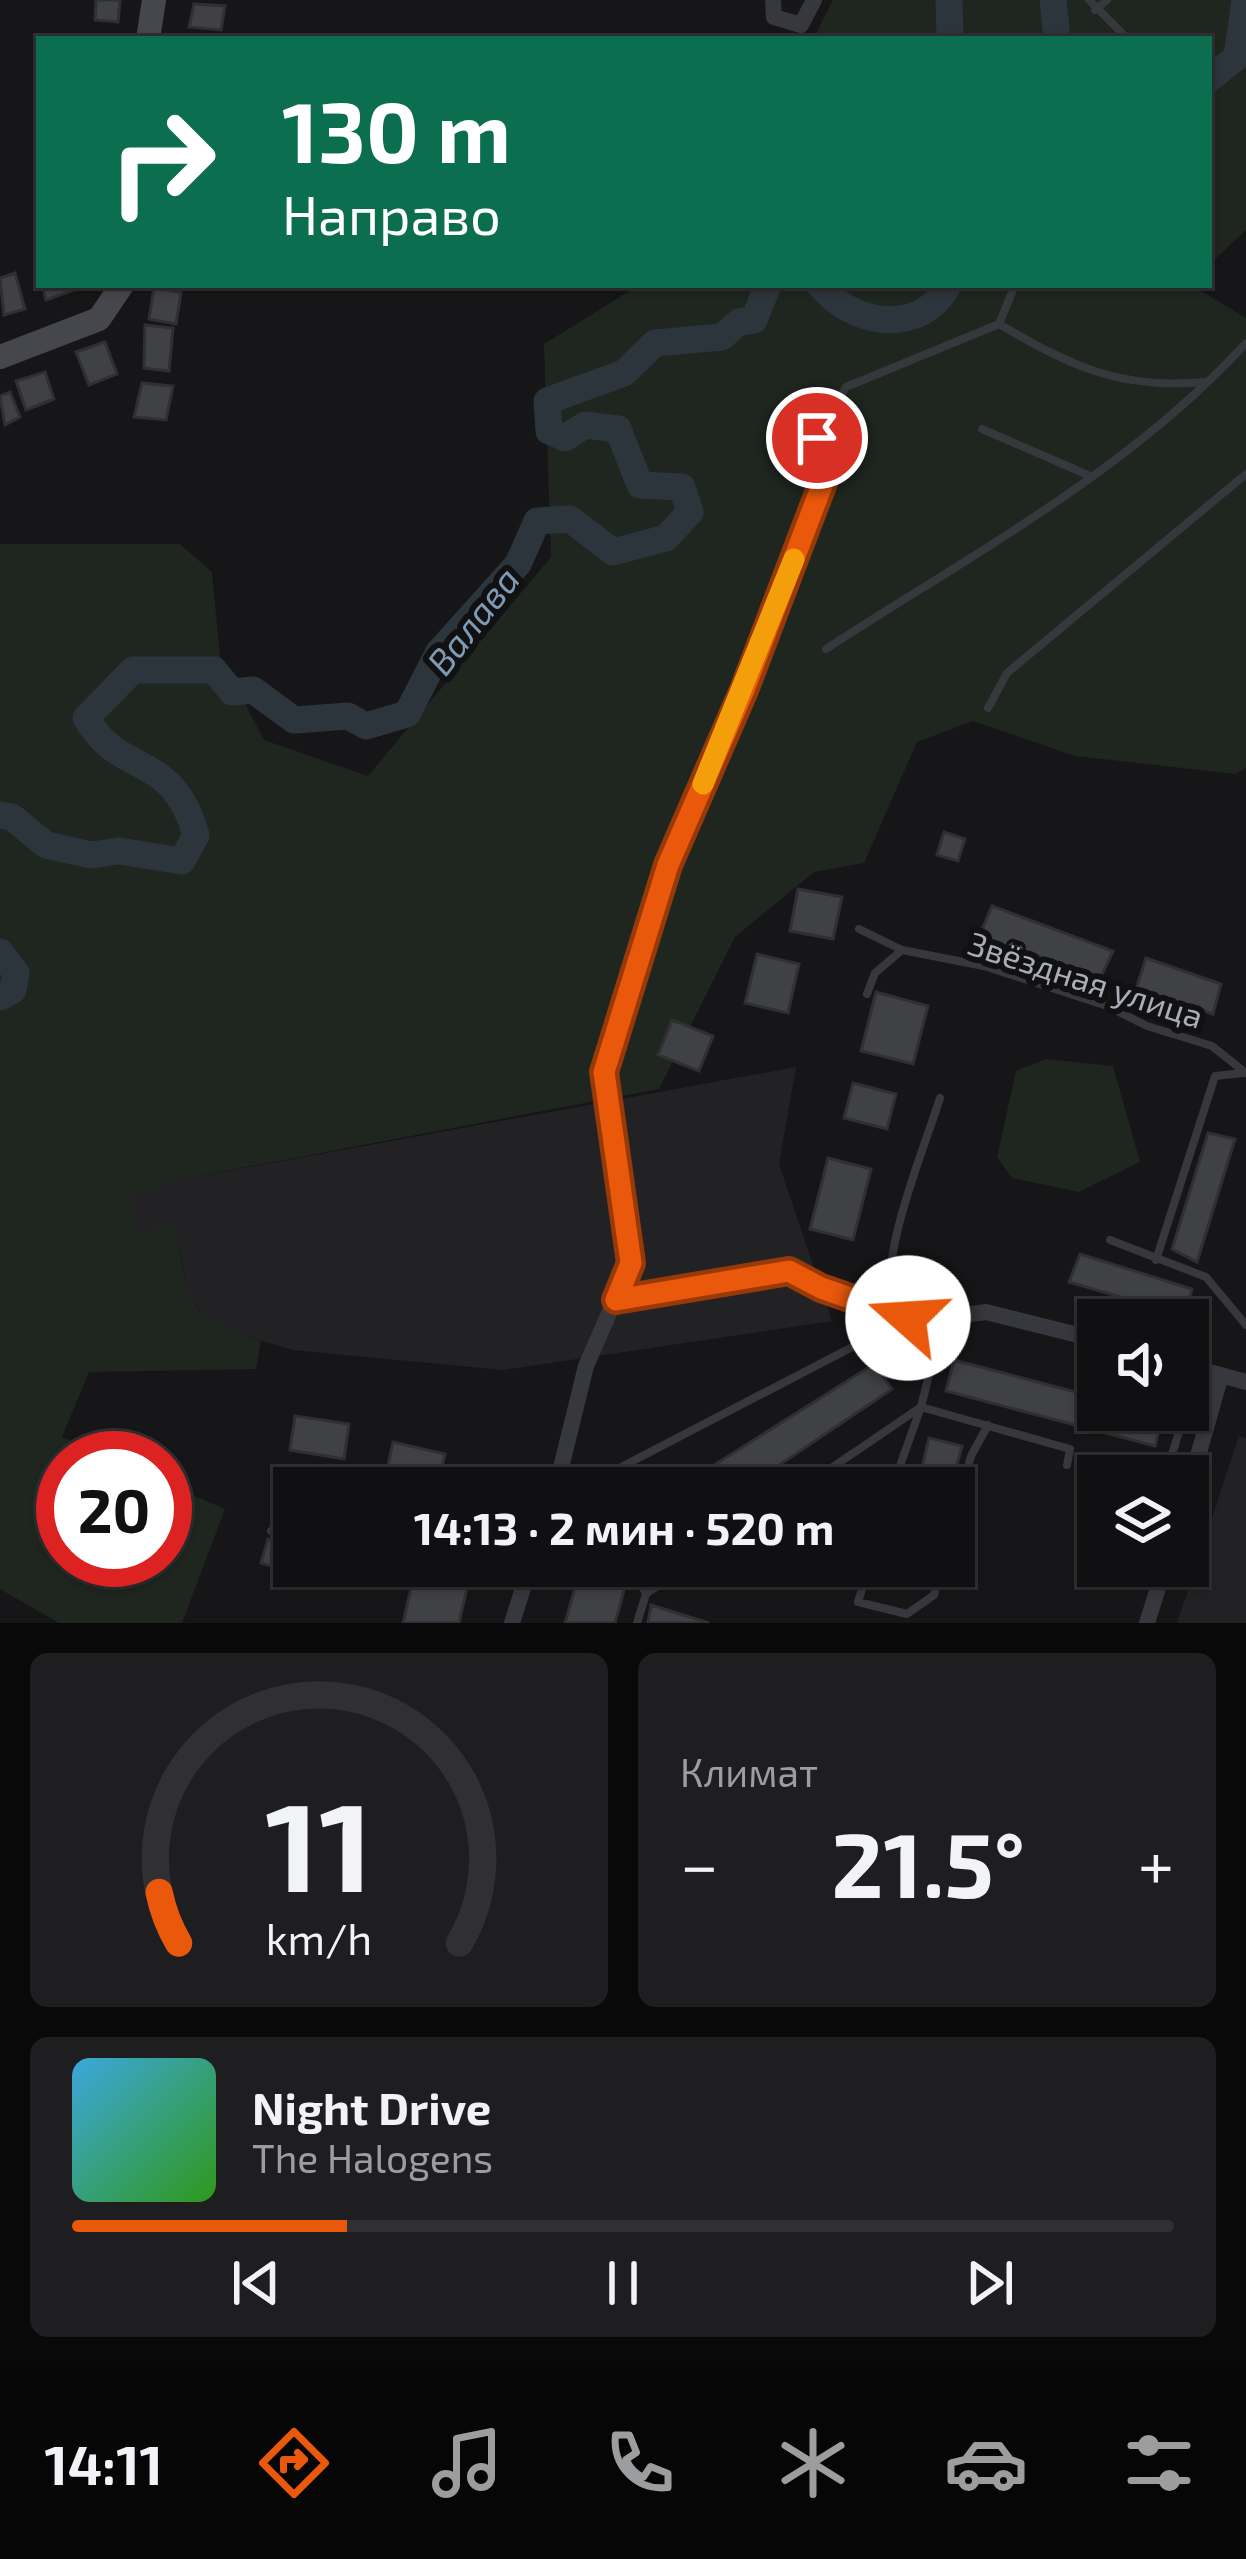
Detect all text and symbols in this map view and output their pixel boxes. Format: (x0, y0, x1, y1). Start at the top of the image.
text: 130 m (282, 79, 511, 180)
icon: right (84, 84, 240, 240)
text: Направо (282, 181, 501, 246)
pin (766, 387, 868, 489)
icon: arrive (784, 405, 850, 471)
water label: Валава (417, 558, 527, 682)
street label: Звёздная улица (963, 922, 1209, 1037)
position arrow (845, 1255, 971, 1381)
map controls (1077, 1299, 1209, 1587)
button: sound (1077, 1299, 1209, 1431)
speed limit sign: 20 (36, 1431, 192, 1587)
button: layers (1077, 1455, 1209, 1587)
text: 14:13 · 2 мин · 520 m (414, 1500, 834, 1554)
text: Климат (680, 1748, 818, 1795)
text: 11 (265, 1767, 373, 1917)
text: 21.5° (831, 1808, 1025, 1916)
text: − (680, 1823, 719, 1902)
text: + (1138, 1823, 1174, 1902)
text: km/h (266, 1912, 372, 1964)
text: Night Drive (252, 2080, 491, 2134)
text: The Halogens (252, 2134, 493, 2181)
icon: previous (223, 2250, 289, 2316)
icon: pause (590, 2250, 656, 2316)
icon: next (957, 2250, 1023, 2316)
icon: directions (252, 2421, 336, 2505)
icon: music (425, 2421, 509, 2505)
icon: phone (598, 2421, 682, 2505)
icon: climate (771, 2421, 855, 2505)
icon: car (944, 2421, 1028, 2505)
icon: filters (1117, 2421, 1201, 2505)
text: 14:11 (45, 2431, 163, 2496)

